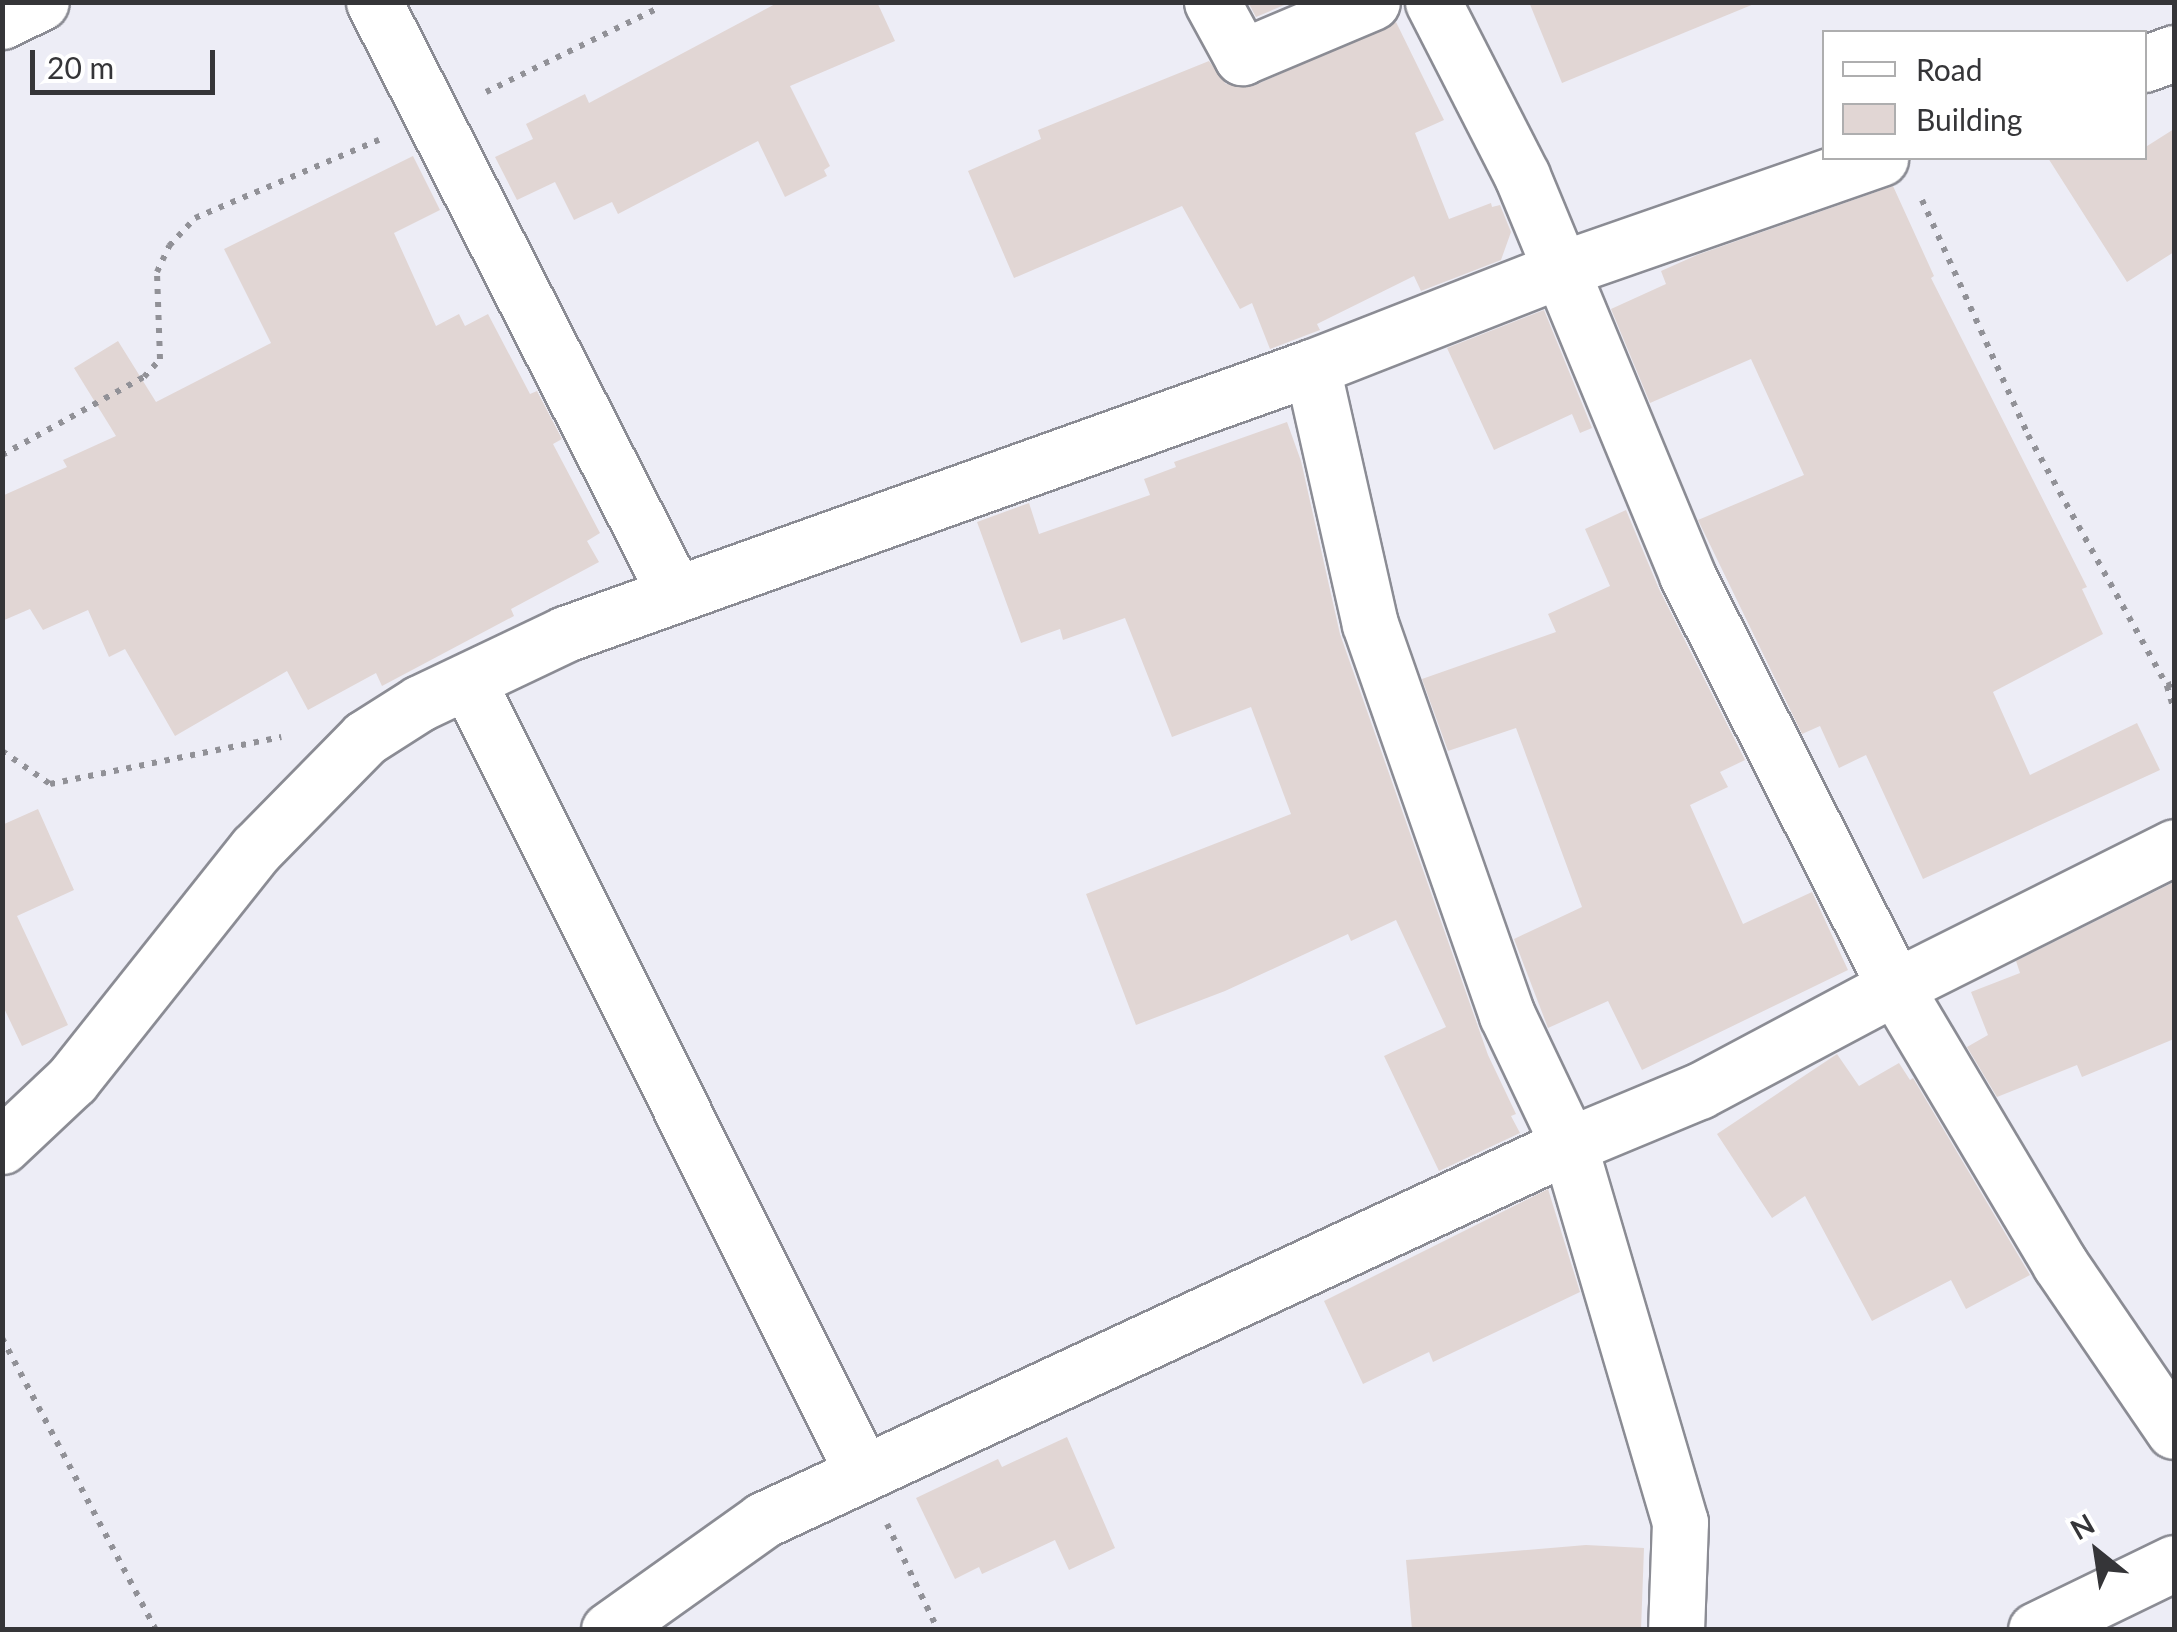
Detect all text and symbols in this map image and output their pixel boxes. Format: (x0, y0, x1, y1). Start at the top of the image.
scale bar (35, 30, 220, 92)
legend (1822, 30, 2147, 160)
text: 20 m (47, 49, 114, 85)
text: Road (1916, 51, 1983, 87)
text: Building (1916, 101, 2022, 137)
north arrow (2047, 1502, 2147, 1602)
text: N (2064, 1506, 2100, 1546)

